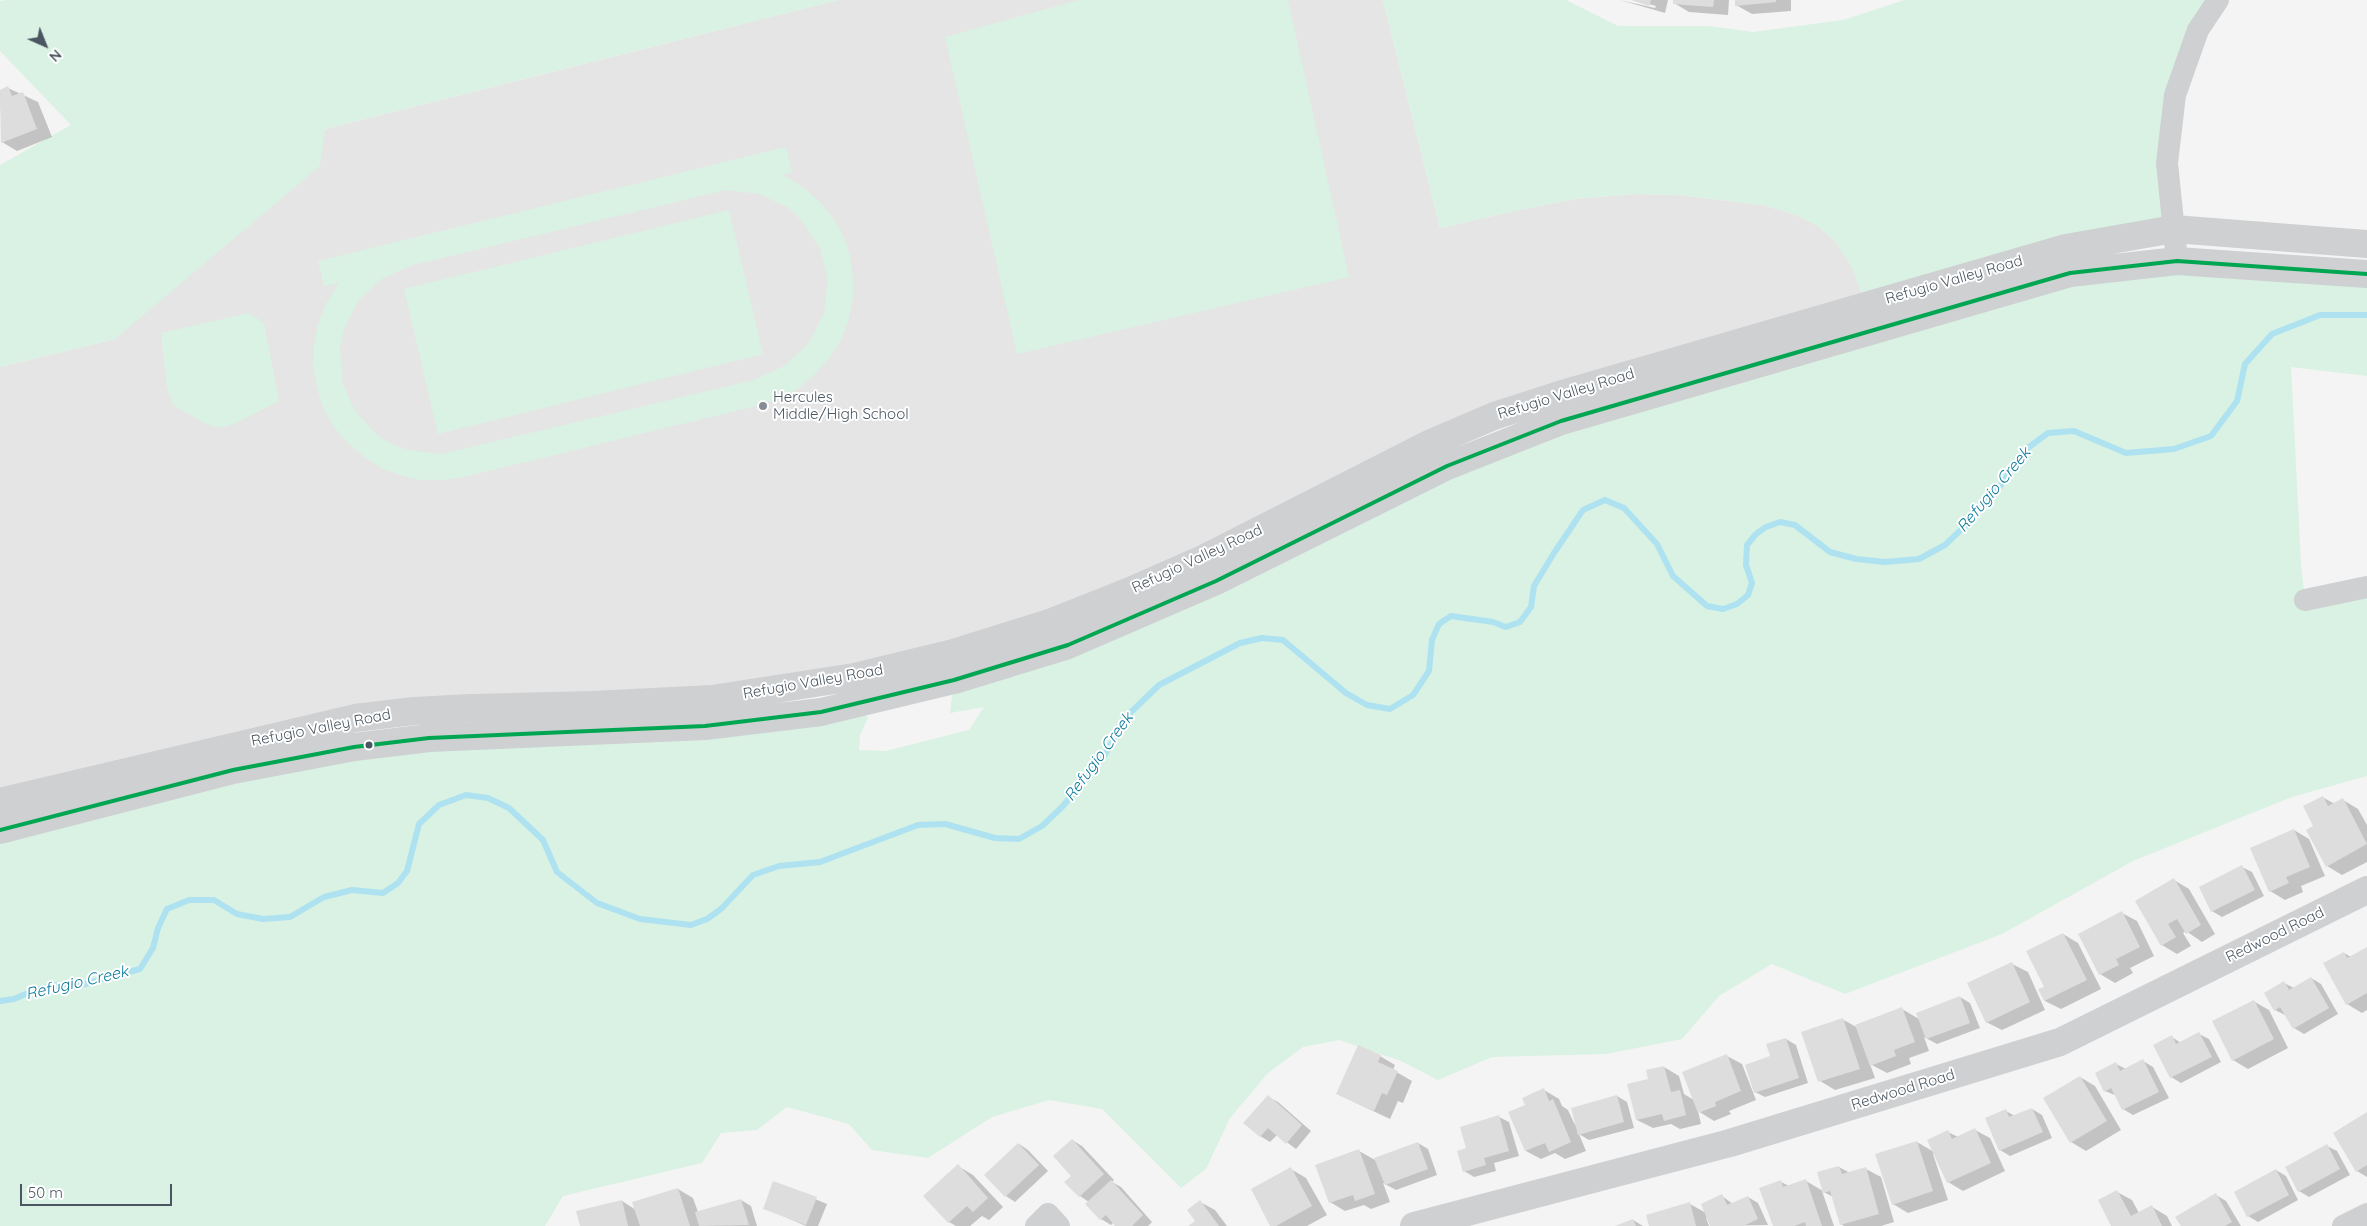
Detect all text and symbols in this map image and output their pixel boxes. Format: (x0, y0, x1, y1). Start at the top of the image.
north arrow (20, 20, 70, 70)
text: N (45, 46, 65, 66)
street label: Refugio Valley Road (1883, 252, 2025, 308)
street label: Refugio Valley Road (1496, 365, 1636, 423)
place label: Hercules Middle/High School (773, 388, 909, 423)
marker: Hercules Middle/High School (757, 400, 769, 412)
water label: Refugio Creek (1953, 444, 2035, 536)
street label: Refugio Valley Road (1129, 521, 1265, 597)
street label: Refugio Valley Road (742, 661, 884, 703)
street label: Refugio Valley Road (250, 706, 392, 750)
water label: Refugio Creek (1060, 709, 1138, 805)
unlabelled marker (364, 740, 374, 750)
street label: Redwood Road (2223, 903, 2327, 967)
water label: Refugio Creek (24, 962, 130, 1004)
street label: Redwood Road (1849, 1066, 1957, 1114)
scale bar (22, 1174, 175, 1206)
text: 50 m (28, 1183, 63, 1202)

